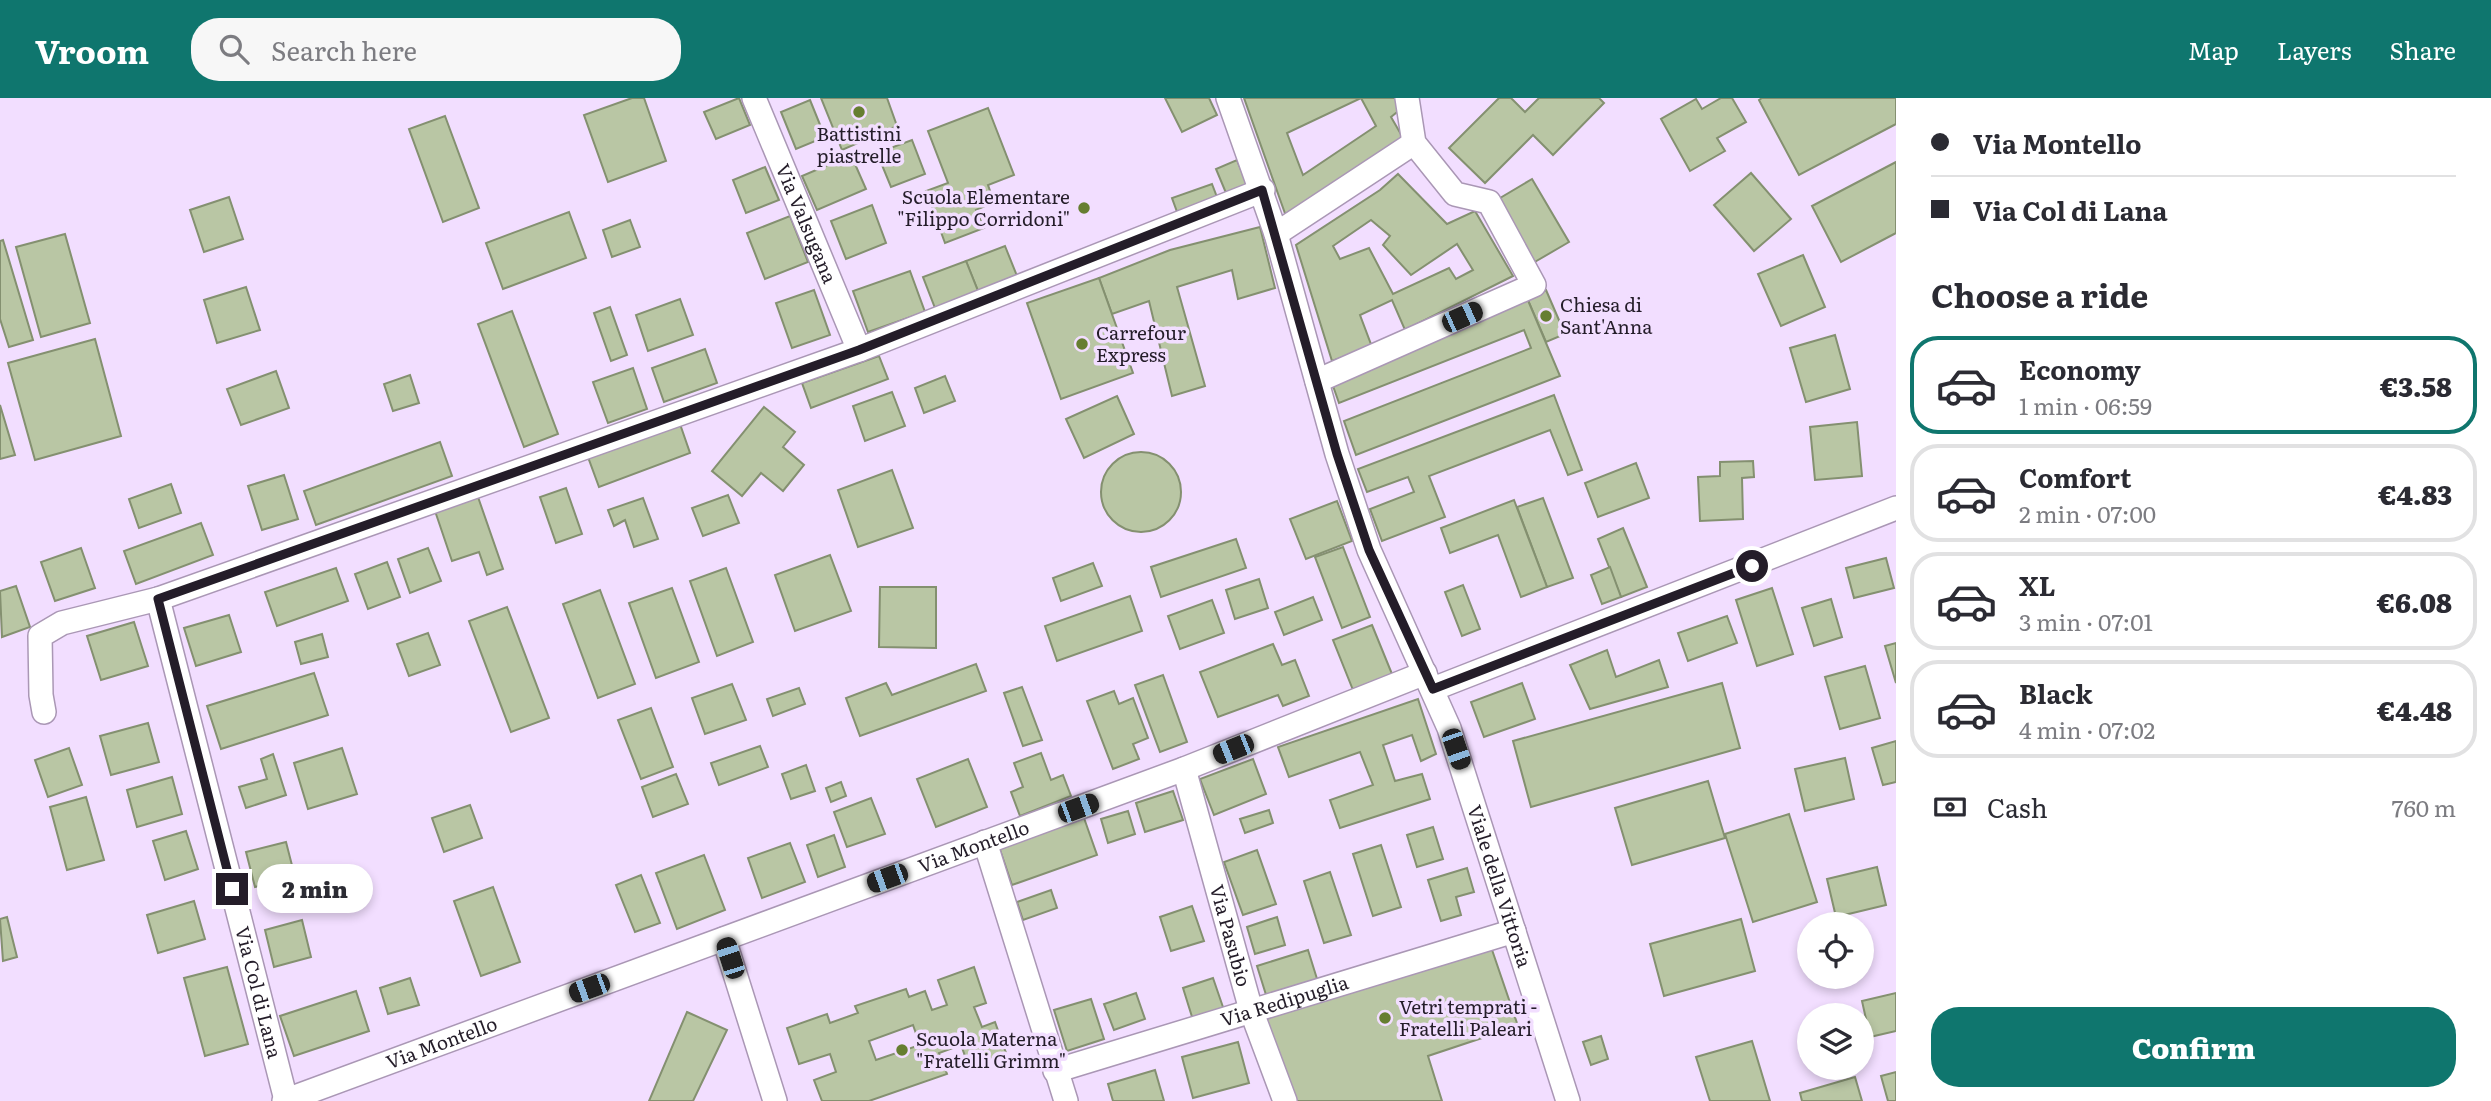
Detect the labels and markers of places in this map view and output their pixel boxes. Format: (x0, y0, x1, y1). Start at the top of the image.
marker: Battistini piastrelle (851, 104, 867, 120)
place label: Battistini piastrelle (816, 119, 902, 169)
place label: Scuola Elementare "Filippo Corridoni" (897, 182, 1070, 232)
marker: Scuola Elementare "Filippo Corridoni" (1076, 200, 1092, 216)
place label: Chiesa di Sant'Anna (1560, 290, 1653, 340)
marker: Chiesa di Sant'Anna (1538, 308, 1554, 324)
place label: Carrefour Express (1096, 318, 1186, 368)
marker: Carrefour Express (1074, 336, 1090, 352)
place label: Vetri temprati - Fratelli Paleari (1399, 992, 1537, 1042)
marker: Vetri temprati - Fratelli Paleari (1377, 1010, 1393, 1026)
place label: Scuola Materna "Fratelli Grimm" (916, 1024, 1066, 1074)
marker: Scuola Materna "Fratelli Grimm" (894, 1042, 910, 1058)

